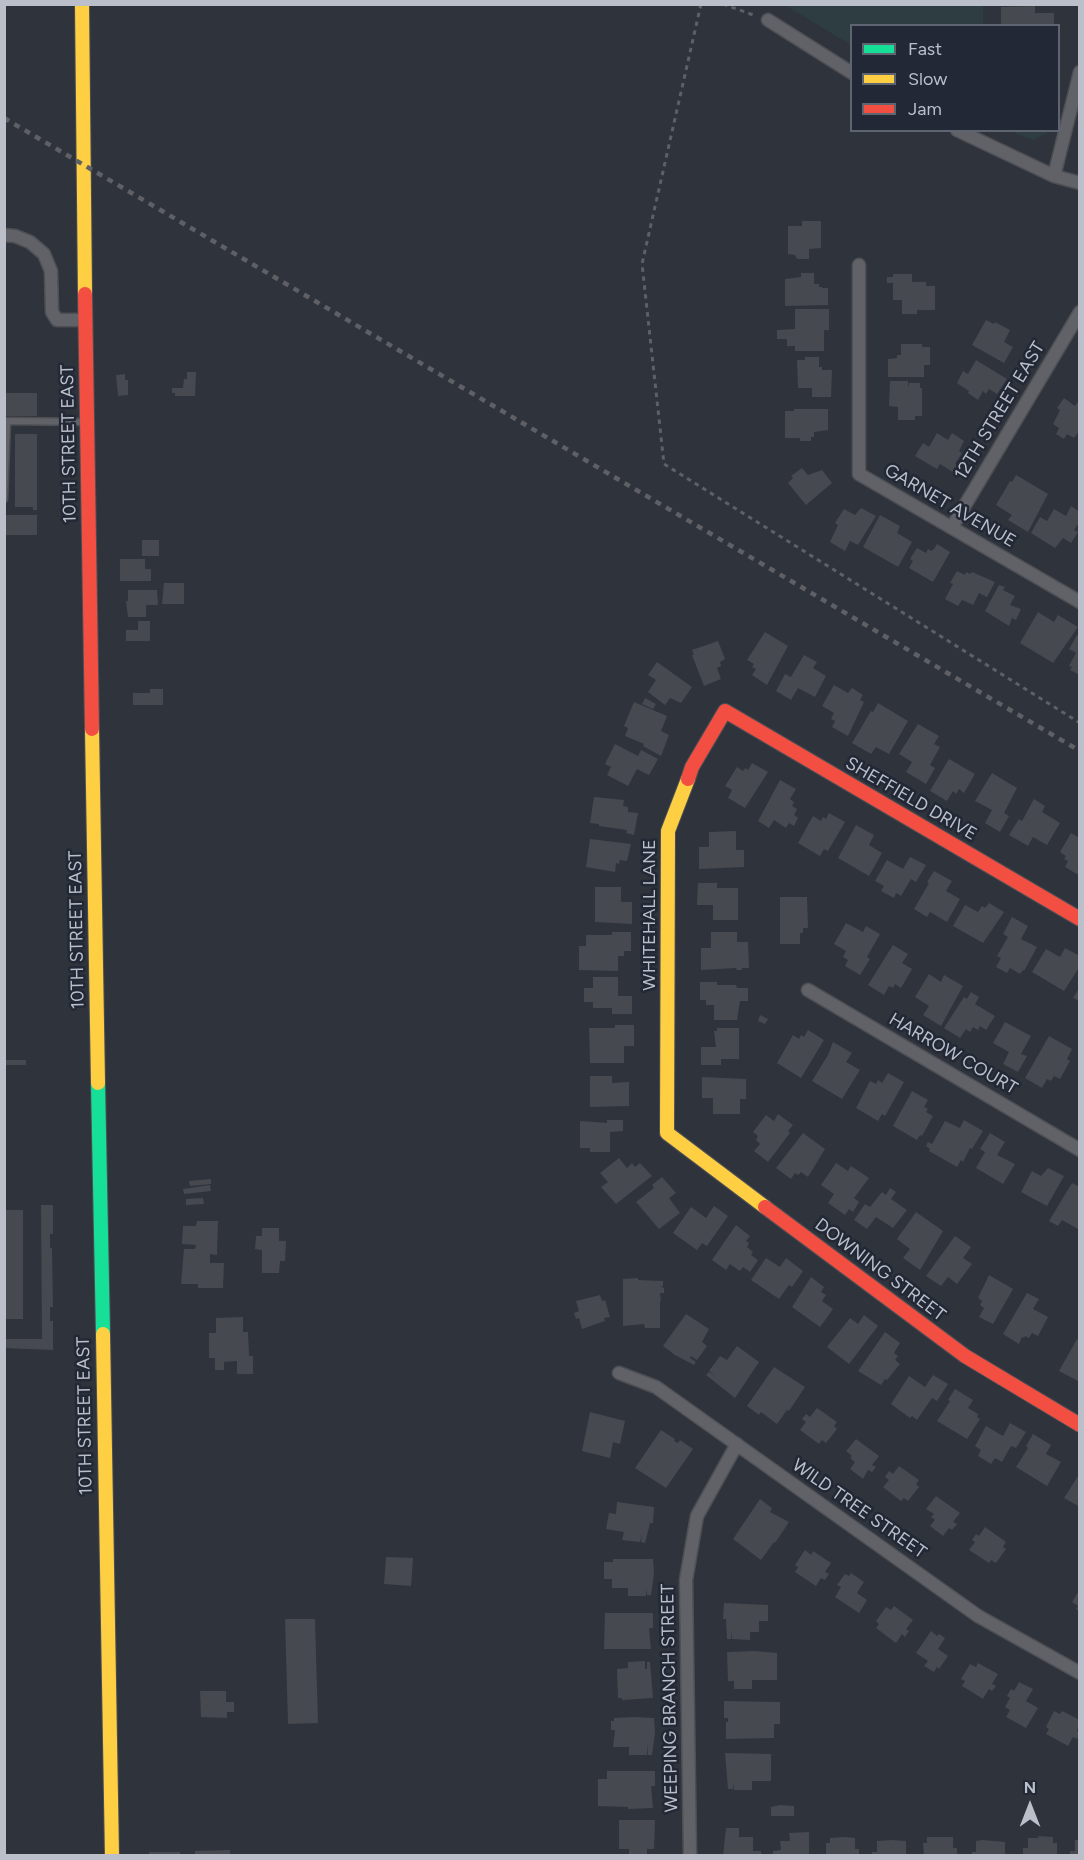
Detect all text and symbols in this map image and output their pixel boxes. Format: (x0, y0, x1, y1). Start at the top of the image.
legend (850, 24, 1060, 132)
text: Fast (908, 38, 942, 60)
text: Slow (908, 68, 947, 90)
text: Jam (908, 98, 942, 120)
street label: 12TH STREET EAST (950, 338, 1050, 484)
street label: 10TH STREET EAST (57, 364, 81, 524)
street label: GARNET AVENUE (881, 460, 1019, 552)
street label: SHEFFIELD DRIVE (841, 753, 981, 845)
street label: WHITEHALL LANE (639, 839, 661, 991)
street label: 10TH STREET EAST (65, 850, 89, 1010)
street label: HARROW COURT (885, 1009, 1021, 1099)
street label: DOWNING STREET (810, 1214, 950, 1326)
street label: 10TH STREET EAST (73, 1336, 97, 1496)
street label: WILD TREE STREET (788, 1455, 930, 1563)
street label: WEEPING BRANCH STREET (657, 1583, 683, 1813)
north arrow (1000, 1776, 1060, 1836)
text: N (1024, 1778, 1036, 1797)

